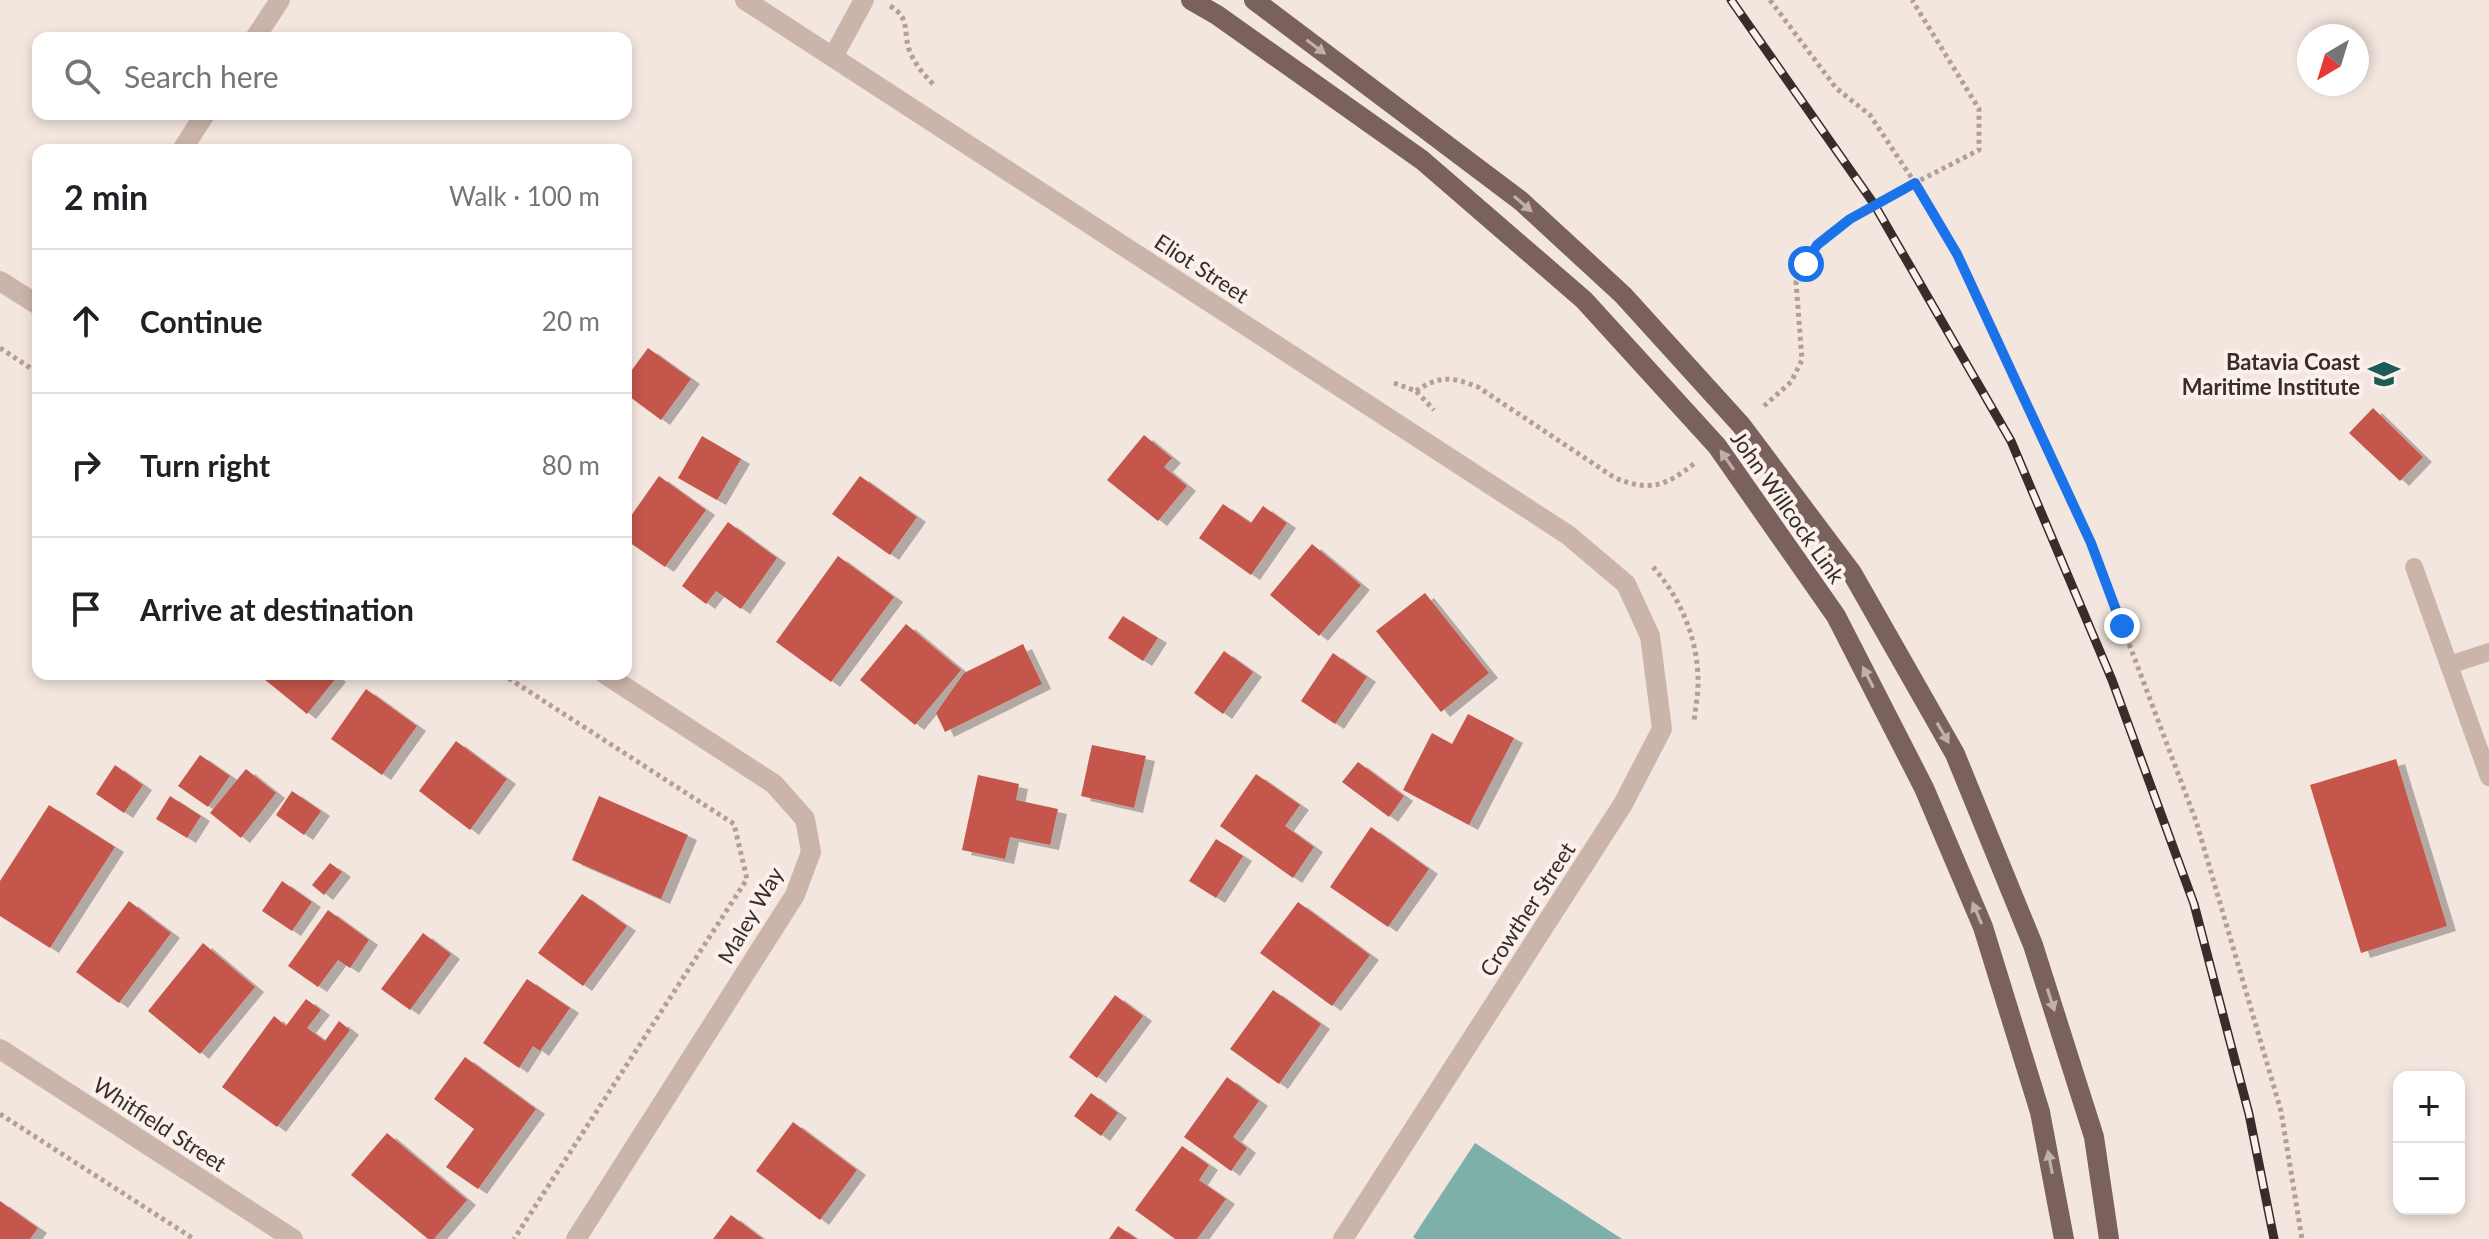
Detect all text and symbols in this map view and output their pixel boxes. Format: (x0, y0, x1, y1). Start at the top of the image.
north arrow (2297, 24, 2369, 96)
search box (32, 32, 632, 120)
one-way arrow (1306, 38, 1326, 54)
icon: search (60, 54, 104, 98)
text: Search here (124, 58, 279, 94)
text: 2 min (64, 176, 148, 217)
text: Walk · 100 m (449, 180, 600, 212)
one-way arrow (1513, 195, 1533, 212)
street label: Eliot Street (1150, 228, 1254, 308)
route start (1788, 246, 1824, 282)
icon: ahead (64, 299, 108, 343)
text: Continue (140, 303, 263, 339)
text: 20 m (542, 305, 600, 337)
place label: Batavia Coast Maritime Institute (2182, 348, 2361, 400)
school or university icon: Batavia Coast Maritime Institute (2367, 357, 2401, 391)
street label: John Willcock Link (1725, 426, 1851, 589)
icon: right (64, 443, 108, 487)
text: Turn right (140, 447, 270, 483)
text: 80 m (542, 449, 600, 481)
one-way arrow (1719, 449, 1735, 470)
icon: arrive (64, 587, 108, 631)
text: Arrive at destination (140, 591, 414, 627)
route end (2104, 608, 2140, 644)
one-way arrow (1861, 666, 1874, 689)
one-way arrow (1936, 722, 1950, 744)
street label: Crowther Street (1474, 837, 1580, 981)
street label: Maley Way (711, 861, 789, 968)
one-way arrow (1970, 901, 1983, 925)
one-way arrow (2045, 988, 2057, 1012)
street label: Whitfield Street (88, 1071, 232, 1177)
map controls (2393, 1071, 2465, 1215)
button: + (2393, 1071, 2465, 1143)
button: − (2393, 1143, 2465, 1215)
one-way arrow (2043, 1150, 2055, 1175)

